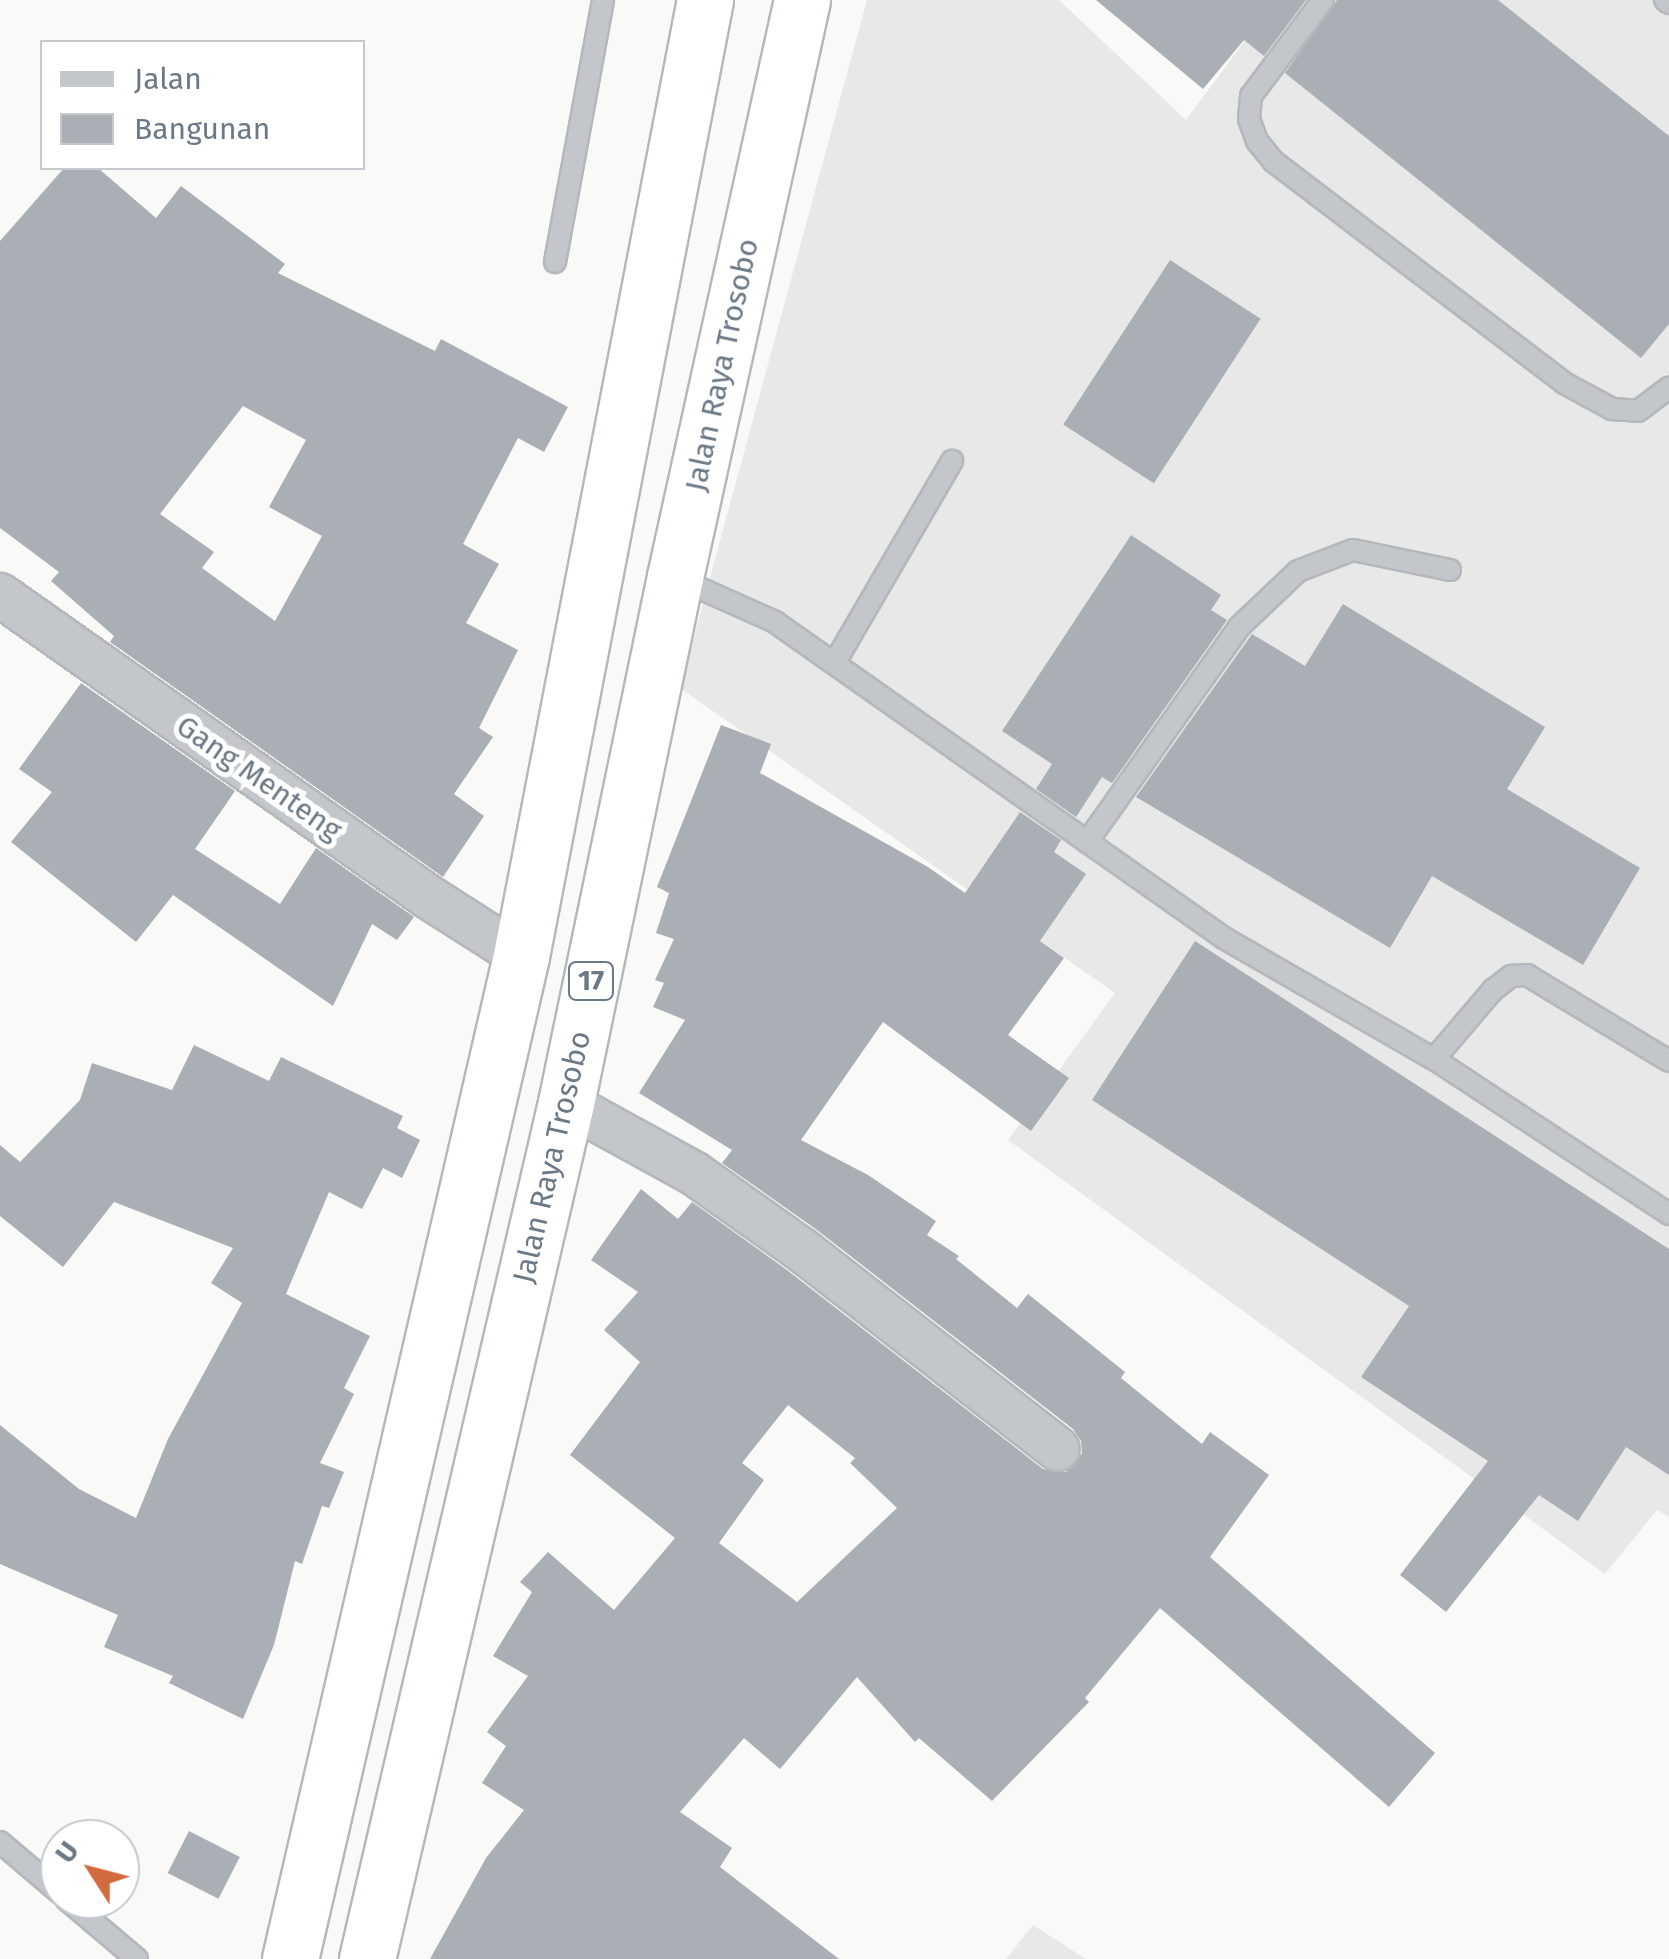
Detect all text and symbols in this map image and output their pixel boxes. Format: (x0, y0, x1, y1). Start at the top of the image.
legend (40, 40, 365, 170)
text: Jalan (134, 61, 202, 97)
text: Bangunan (134, 111, 270, 147)
street label: Jalan Raya Trosobo (678, 235, 766, 495)
street label: Gang Menteng (169, 708, 349, 848)
road number: 17 (566, 958, 616, 1004)
street label: Jalan Raya Trosobo (505, 1027, 599, 1287)
north arrow (40, 1819, 140, 1919)
text: U (48, 1835, 86, 1869)

